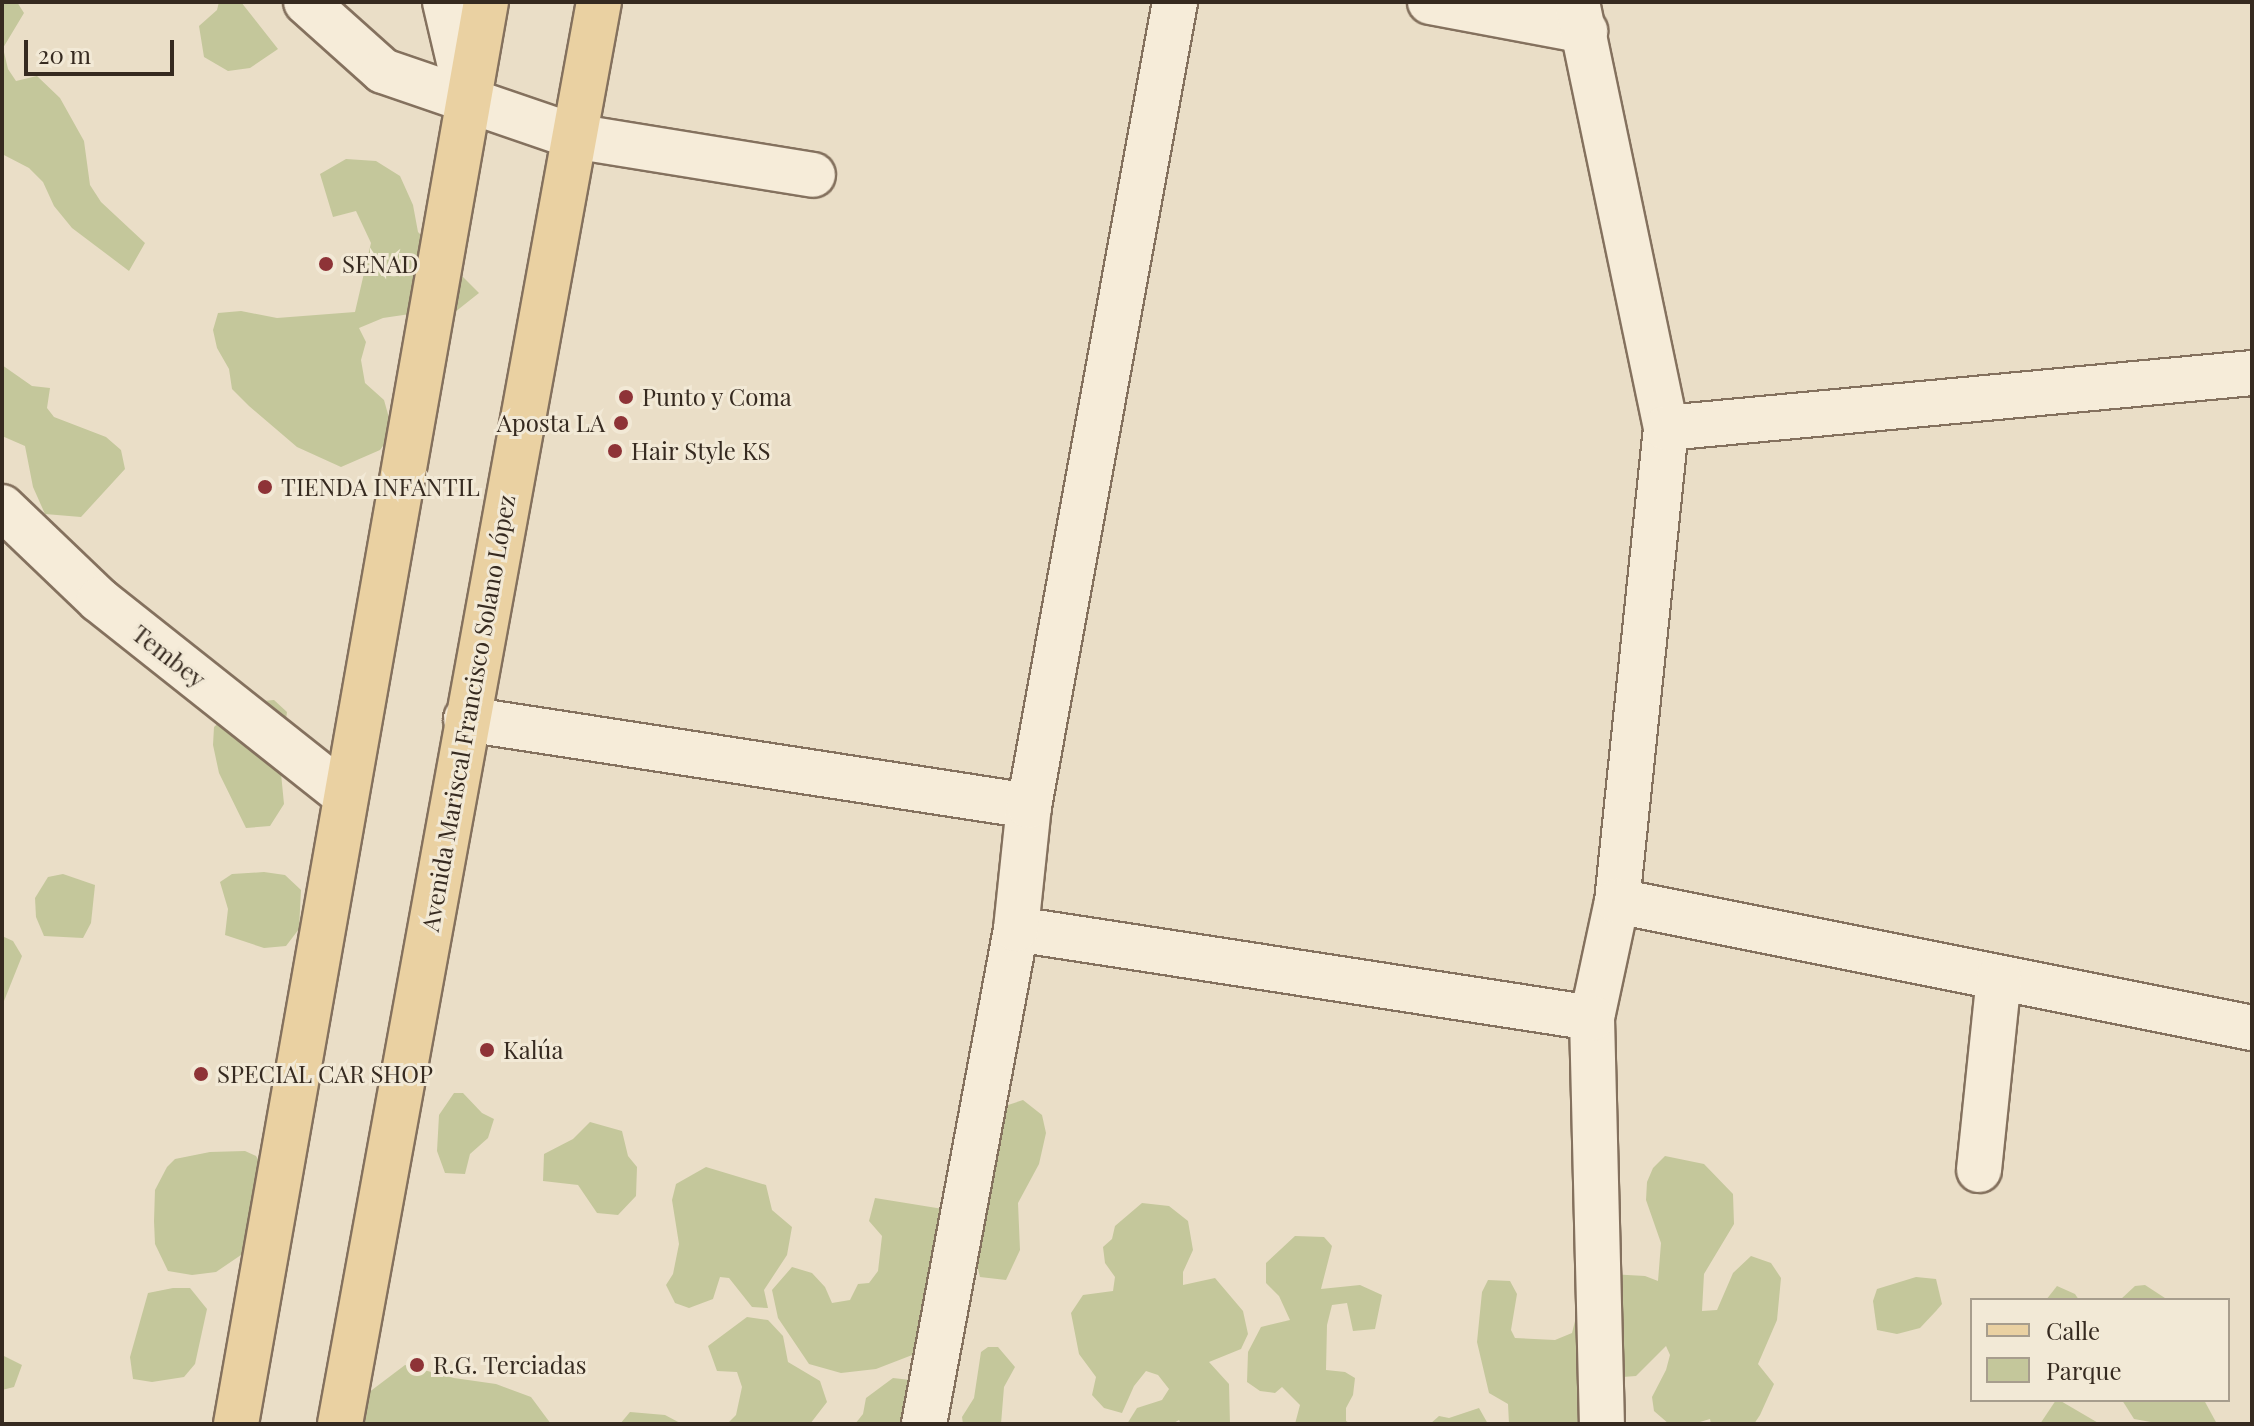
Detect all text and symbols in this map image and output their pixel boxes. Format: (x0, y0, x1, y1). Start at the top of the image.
scale bar (28, 24, 178, 74)
text: 20 m (38, 38, 91, 70)
place label: SENAD (342, 250, 418, 278)
marker: SENAD (317, 255, 335, 273)
place label: Punto y Coma (642, 383, 793, 411)
marker: Punto y Coma (617, 388, 635, 406)
place label: Aposta LA (496, 409, 605, 437)
marker: Aposta LA (612, 414, 630, 432)
place label: Hair Style KS (631, 437, 771, 465)
marker: Hair Style KS (606, 442, 624, 460)
place label: TIENDA INFANTIL (281, 473, 480, 501)
marker: TIENDA INFANTIL (256, 478, 274, 496)
street label: Avenida Mariscal Francisco Solano López (415, 492, 521, 934)
street label: Tembey (127, 619, 211, 693)
place label: Kalúa (503, 1036, 563, 1064)
marker: Kalúa (478, 1041, 496, 1059)
place label: SPECIAL CAR SHOP (217, 1060, 433, 1088)
marker: SPECIAL CAR SHOP (192, 1065, 210, 1083)
legend (1970, 1298, 2230, 1402)
text: Calle (2046, 1314, 2100, 1346)
place label: R.G. Terciadas (433, 1351, 587, 1379)
text: Parque (2046, 1354, 2122, 1386)
marker: R.G. Terciadas (408, 1356, 426, 1374)

